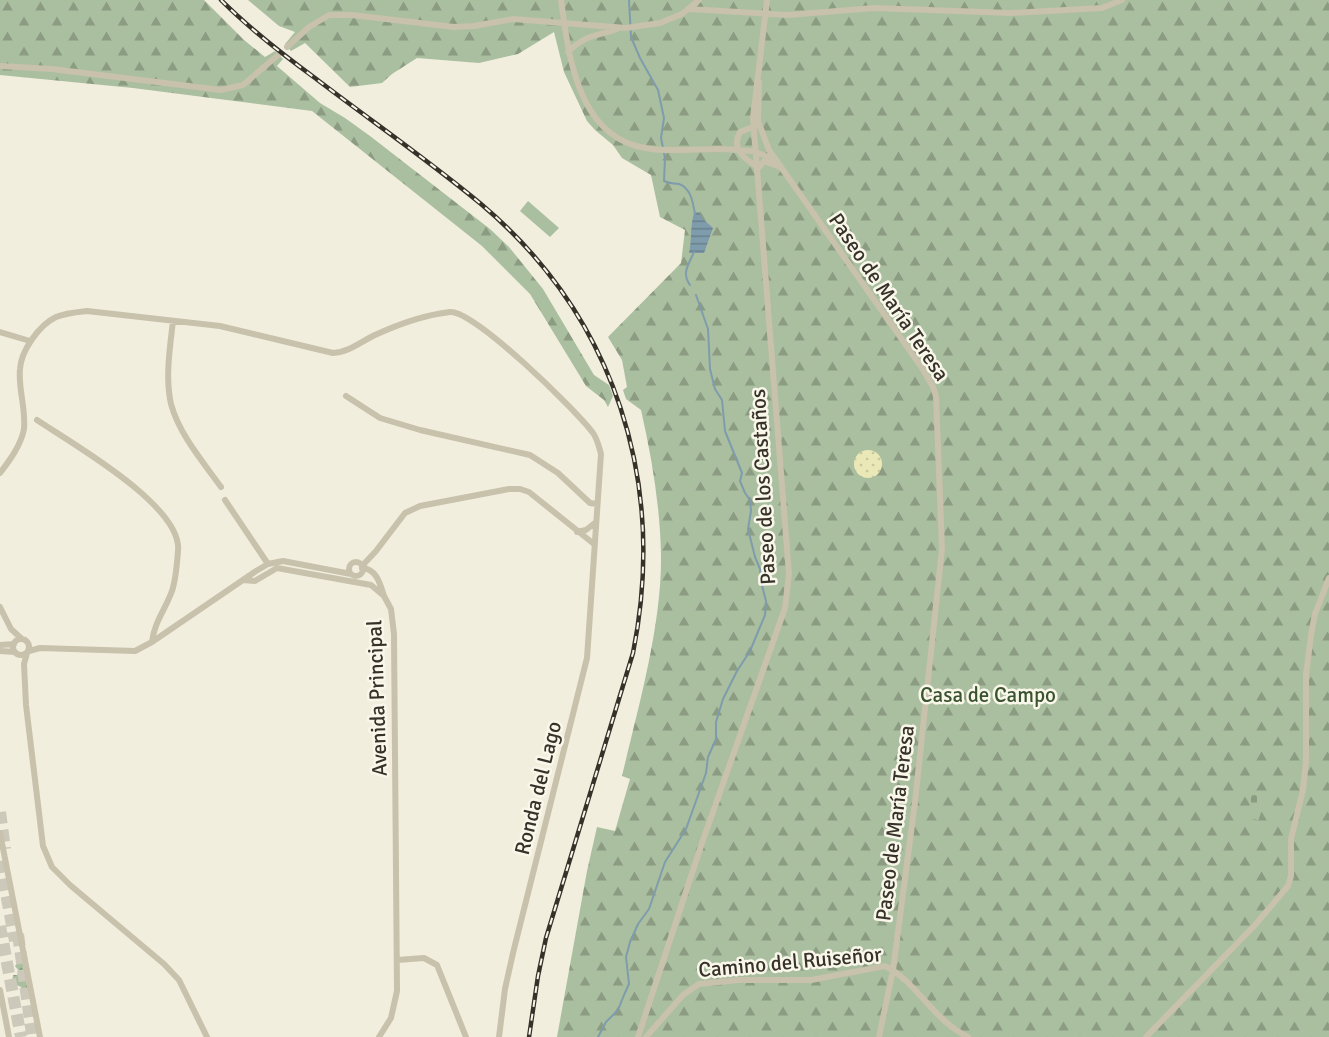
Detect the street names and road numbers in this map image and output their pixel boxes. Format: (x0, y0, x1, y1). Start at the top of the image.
street label: Paseo de María Teresa (823, 208, 955, 386)
street label: Paseo de los Castaños (745, 388, 781, 586)
street label: Avenida Principal (361, 619, 393, 777)
street label: Ronda del Lago (509, 718, 567, 858)
street label: Paseo de María Teresa (870, 724, 920, 922)
street label: Camino del Ruiseñor (697, 941, 883, 983)

